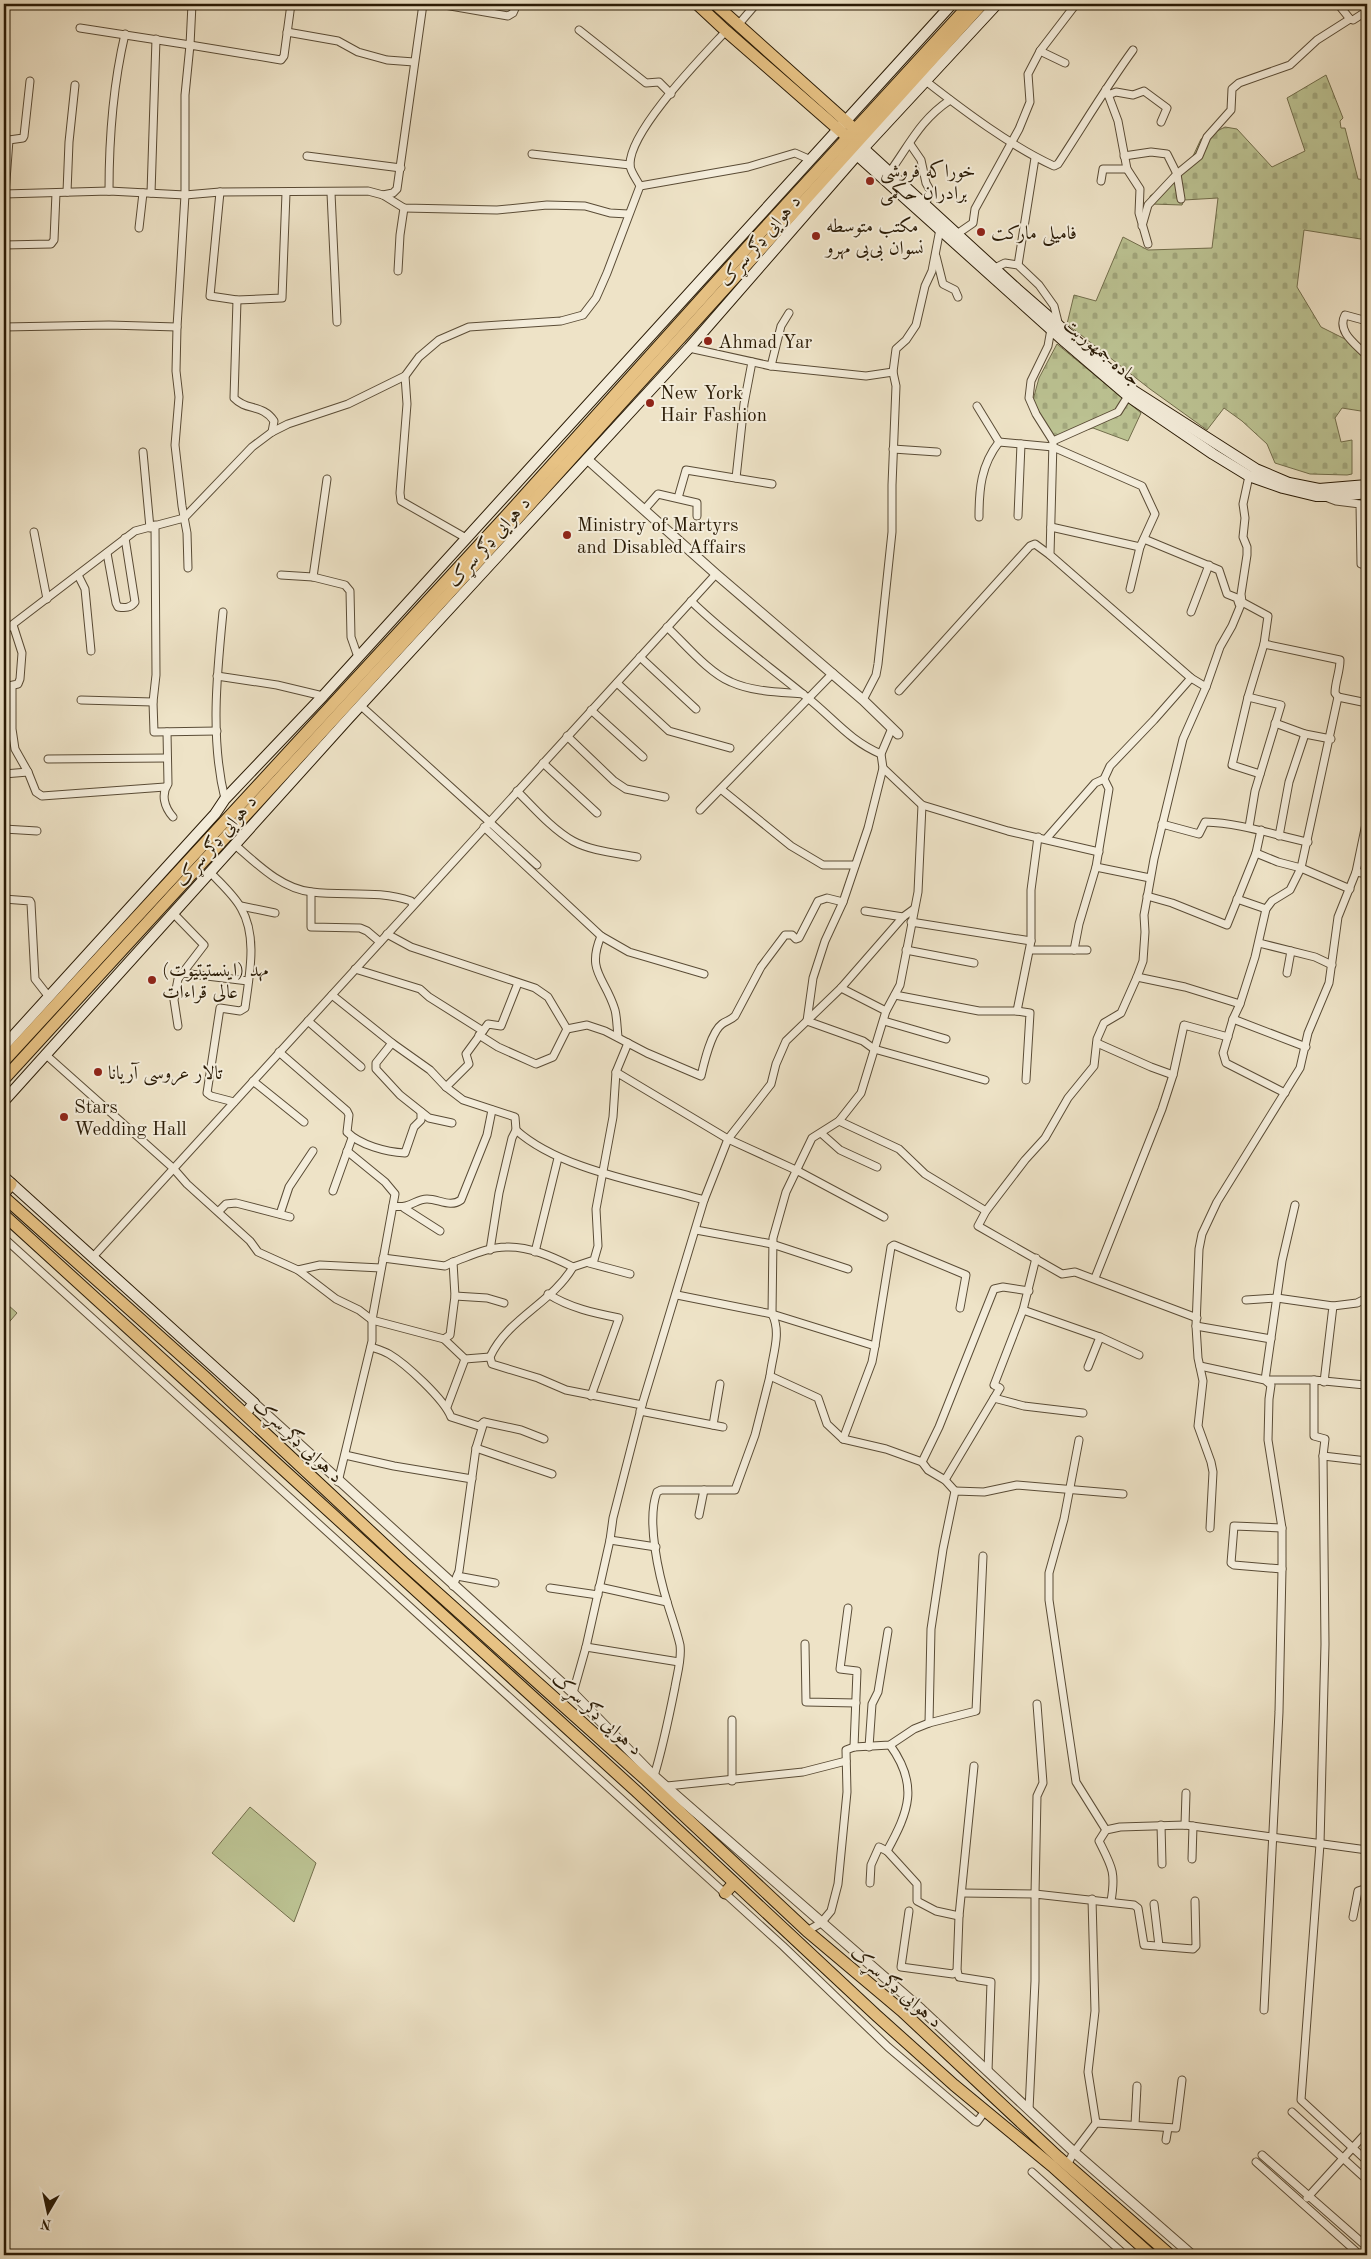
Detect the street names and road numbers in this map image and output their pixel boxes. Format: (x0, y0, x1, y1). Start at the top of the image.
street label: د هوایی ډګر سړک (715, 191, 808, 293)
street label: جاده جمهوریت (1059, 315, 1144, 391)
street label: د هوایی ډګر سړک (443, 493, 538, 594)
street label: د هوایی ډګر سړک (171, 791, 264, 893)
street label: د هوایی ډګر سړک (246, 1395, 347, 1491)
street label: د هوایی ډګر سړک (545, 1668, 646, 1763)
street label: د هوایی ډګر سړک (844, 1942, 946, 2035)

